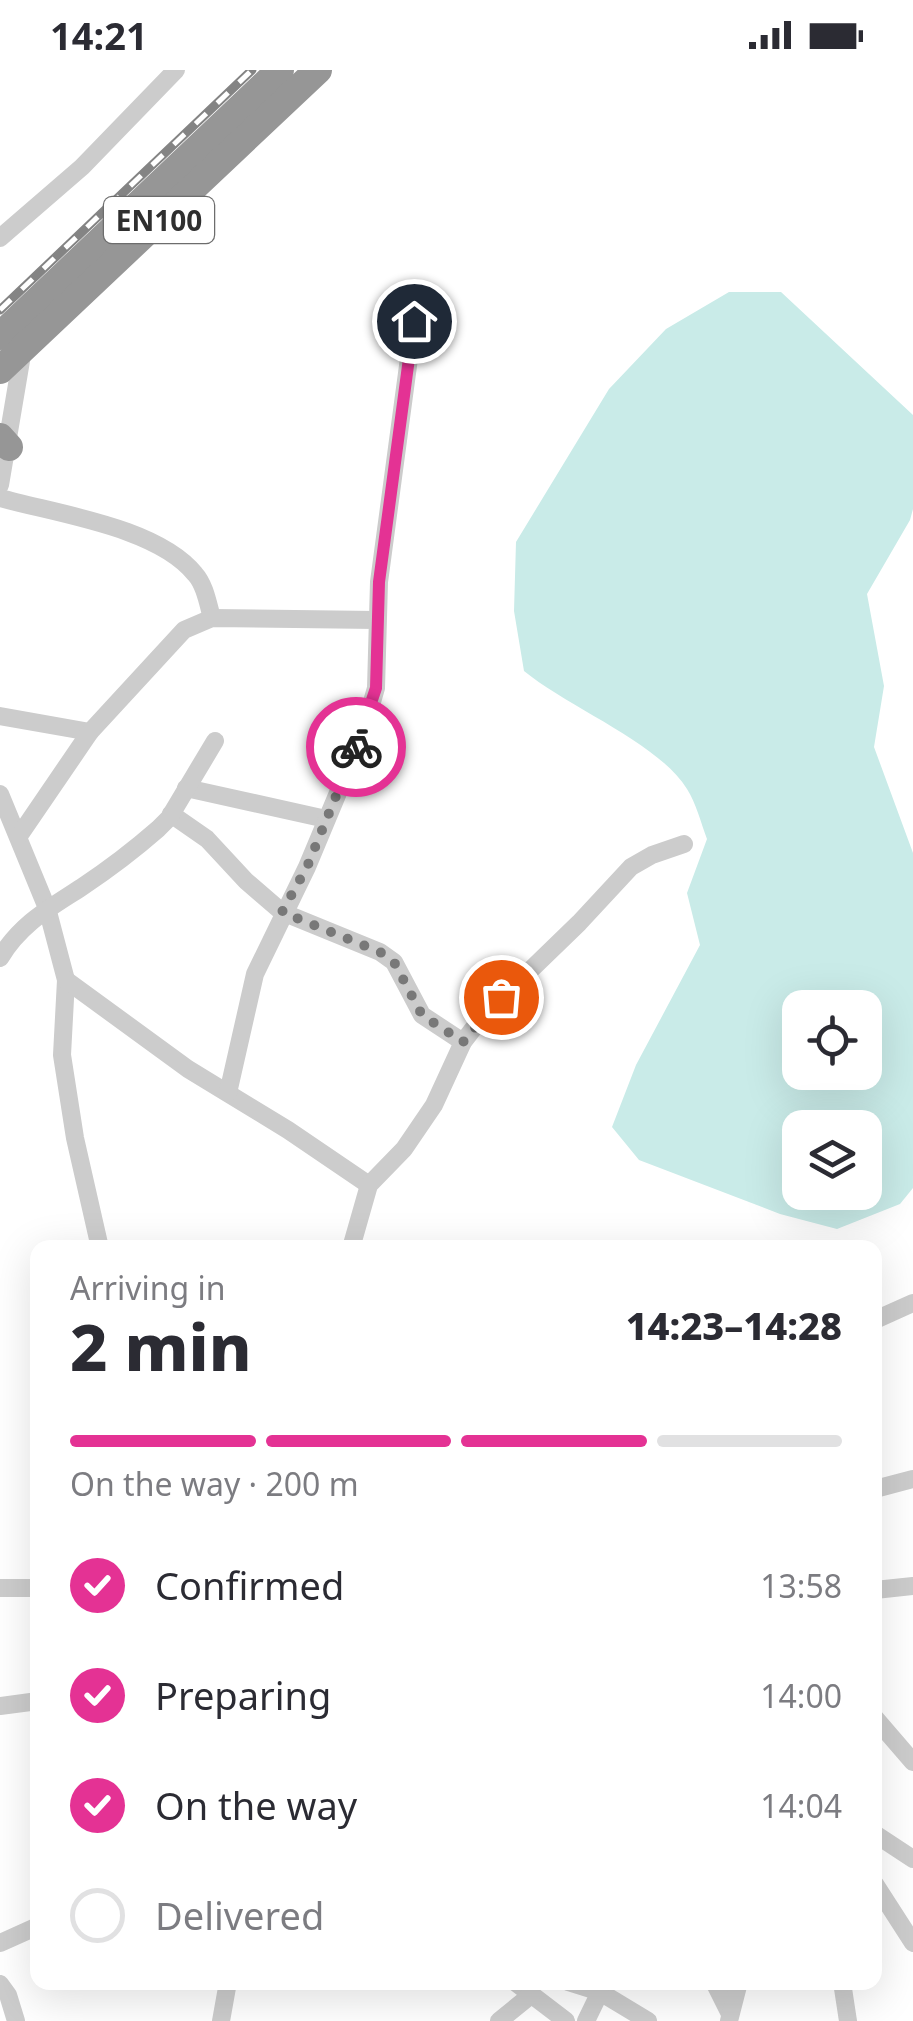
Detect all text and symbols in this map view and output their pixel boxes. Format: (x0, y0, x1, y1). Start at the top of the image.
text: 14:21 (50, 9, 148, 61)
road number: EN100 (104, 197, 214, 243)
pin (372, 279, 457, 364)
icon: home (387, 294, 442, 349)
courier (306, 697, 406, 797)
icon: bike (329, 720, 384, 775)
pin (459, 955, 544, 1040)
icon: bag (474, 970, 529, 1025)
map controls (782, 990, 882, 1210)
button: locate (782, 990, 882, 1090)
button: layers (782, 1110, 882, 1210)
text: Arriving in (70, 1266, 225, 1309)
text: 14:23–14:28 (626, 1299, 842, 1351)
text: 2 min (70, 1302, 252, 1390)
text: On the way · 200 m (70, 1462, 359, 1505)
icon: check (70, 1558, 125, 1613)
text: Confirmed (155, 1559, 344, 1611)
text: 13:58 (760, 1564, 842, 1607)
icon: check (70, 1668, 125, 1723)
text: Preparing (155, 1669, 331, 1721)
text: 14:00 (760, 1674, 842, 1717)
icon: check (70, 1778, 125, 1833)
text: On the way (155, 1779, 357, 1831)
text: 14:04 (760, 1784, 842, 1827)
text: Delivered (155, 1889, 324, 1941)

